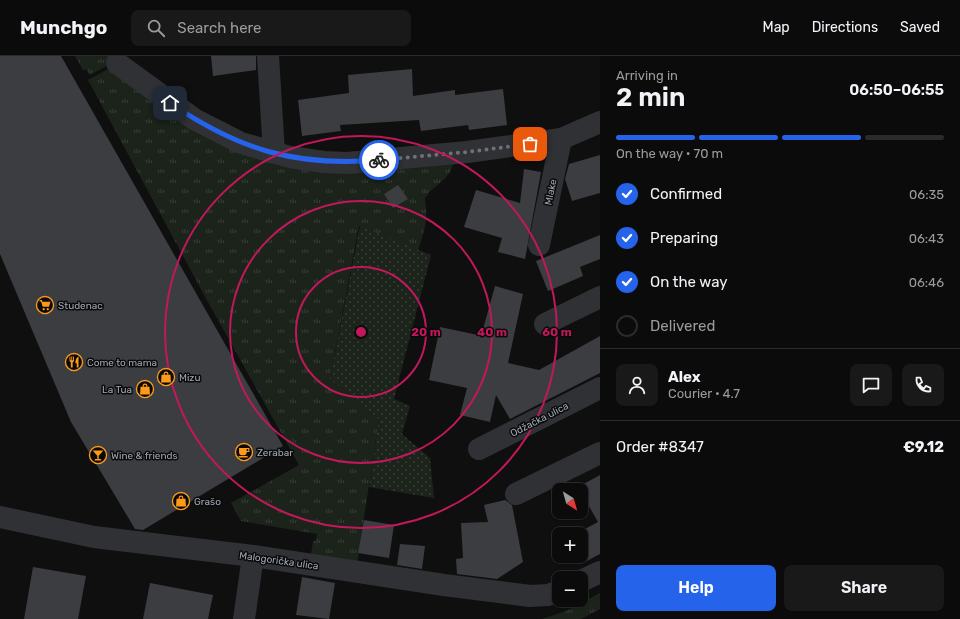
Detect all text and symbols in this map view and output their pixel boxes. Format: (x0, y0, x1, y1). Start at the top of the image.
search box (131, 10, 411, 46)
text: Munchgo (20, 16, 107, 39)
icon: search (145, 17, 167, 39)
text: Search here (177, 19, 262, 37)
text: Map (763, 19, 790, 36)
text: Directions (812, 19, 878, 36)
text: Saved (900, 19, 940, 36)
text: Arriving in (616, 68, 678, 83)
text: 06:50–06:55 (849, 81, 944, 99)
text: 2 min (616, 82, 685, 113)
pin (153, 86, 187, 120)
icon: home (159, 92, 181, 114)
pin (513, 127, 547, 161)
icon: bag (519, 133, 541, 155)
courier (359, 140, 399, 180)
text: On the way · 70 m (616, 146, 723, 161)
icon: bike (368, 149, 390, 171)
street label: Mlake (542, 178, 560, 206)
icon: check (616, 183, 638, 205)
text: Confirmed (650, 185, 722, 203)
text: 06:35 (909, 187, 944, 202)
icon: check (616, 227, 638, 249)
text: Preparing (650, 229, 718, 247)
text: 06:43 (909, 231, 944, 246)
icon: check (616, 271, 638, 293)
text: On the way (650, 273, 728, 291)
text: 06:46 (909, 275, 944, 290)
supermarket icon: Studenac (35, 295, 55, 315)
place label: Studenac (58, 300, 103, 312)
text: Delivered (650, 317, 715, 335)
centre of rings (354, 325, 368, 339)
text: 20 m (411, 325, 441, 339)
text: 40 m (477, 325, 507, 339)
text: 60 m (542, 325, 572, 339)
restaurant icon: Come to mama (64, 352, 84, 372)
place label: Come to mama (87, 357, 157, 369)
button: person (616, 364, 658, 406)
button: chat (850, 364, 892, 406)
button: phone (902, 364, 944, 406)
shop icon: Mizu (156, 367, 176, 387)
text: Alex (668, 368, 701, 386)
place label: Mizu (179, 372, 200, 384)
shop icon: La Tua (135, 379, 155, 399)
place label: La Tua (102, 384, 132, 396)
text: Courier · 4.7 (668, 386, 740, 401)
street label: Odžačka ulica (508, 400, 571, 440)
text: Order #8347 (616, 438, 704, 456)
text: €9.12 (903, 438, 944, 456)
cafe icon: Zerabar (234, 442, 254, 462)
bar icon: Wine & friends (88, 445, 108, 465)
place label: Zerabar (257, 447, 293, 459)
place label: Wine & friends (111, 450, 178, 462)
north arrow (552, 483, 588, 519)
map controls (552, 483, 588, 607)
shop icon: Grašo (171, 491, 191, 511)
place label: Grašo (194, 496, 221, 508)
button: + (552, 527, 588, 563)
street label: Malogorička ulica (238, 549, 319, 573)
button: Help (616, 565, 776, 611)
button: Share (784, 565, 944, 611)
button: − (552, 571, 588, 607)

